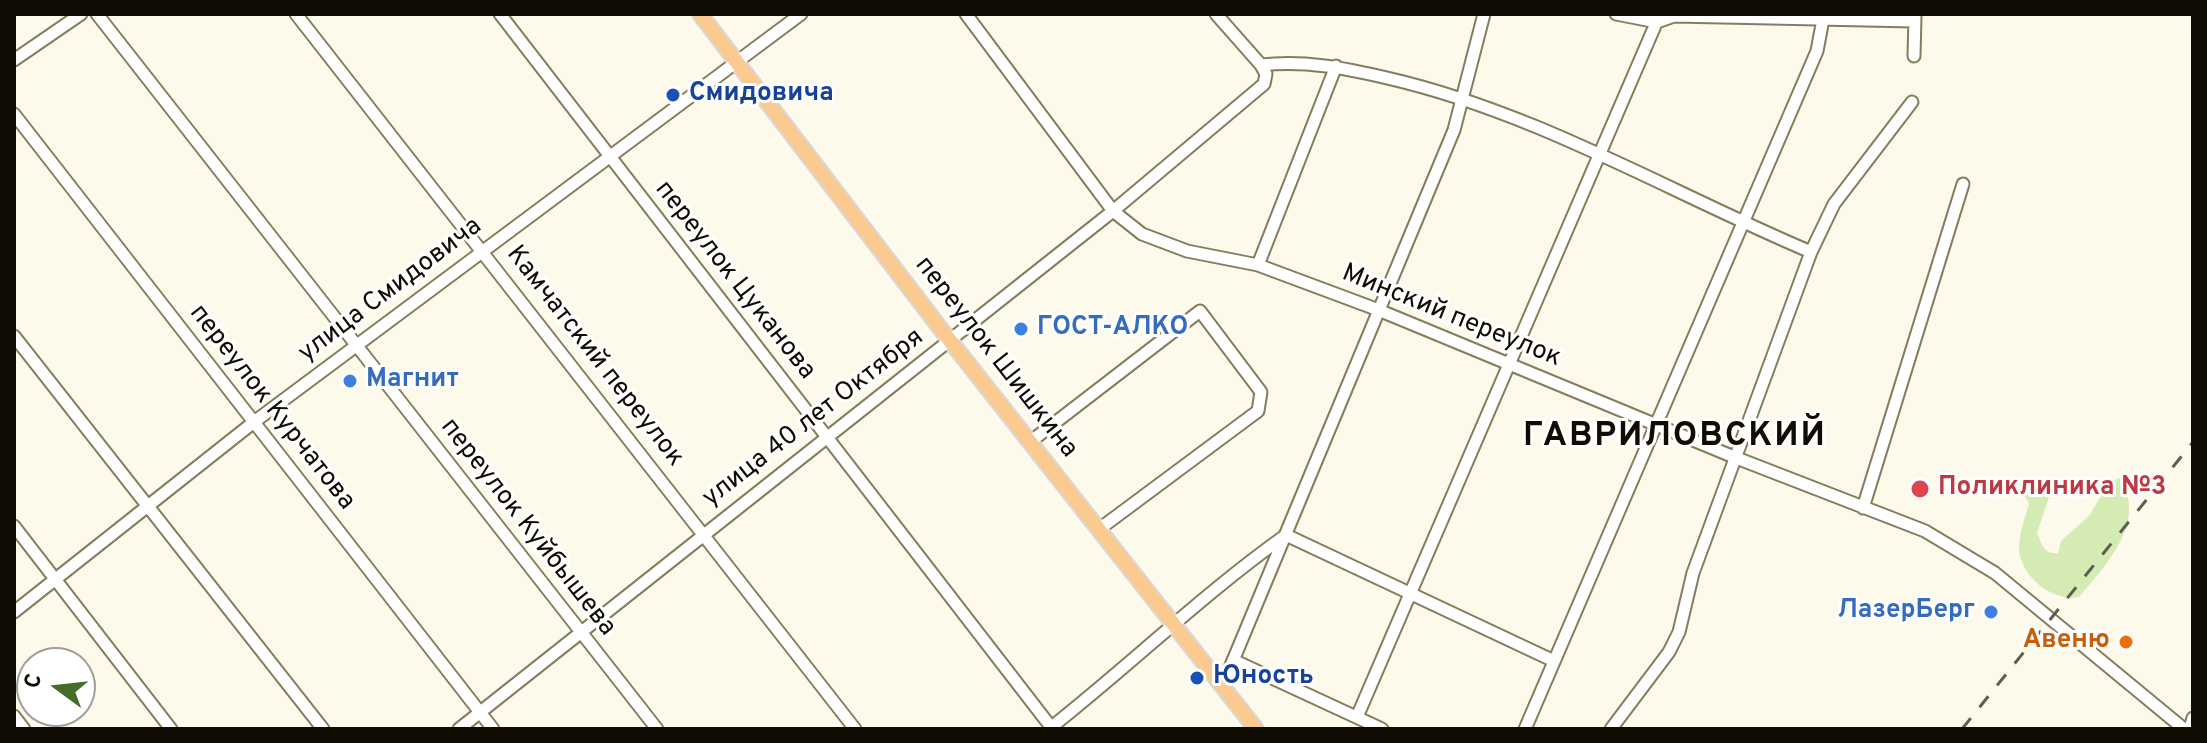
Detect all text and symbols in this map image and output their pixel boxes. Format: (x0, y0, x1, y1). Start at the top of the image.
place label: Смидовича (689, 79, 834, 111)
marker: Смидовича (664, 86, 682, 104)
street label: переулок Цуканова (647, 175, 821, 387)
street label: улица Смидовича (293, 212, 489, 370)
street label: Камчатский переулок (498, 240, 690, 474)
street label: переулок Шишкина (907, 251, 1083, 465)
street label: Минский переулок (1337, 259, 1565, 375)
street label: переулок Курчатова (181, 299, 361, 517)
place label: ГОСТ-АЛКО (1037, 313, 1188, 345)
marker: ГОСТ-АЛКО (1012, 320, 1030, 338)
street label: улица 40 лет Октября (697, 323, 931, 515)
place label: Магнит (366, 365, 459, 397)
marker: Магнит (341, 372, 359, 390)
street label: переулок Куйбышева (432, 413, 622, 643)
district label: ГАВРИЛОВСКИЙ (1523, 418, 1827, 458)
place label: Поликлиника №3 (1938, 473, 2166, 505)
marker: Поликлиника №3 (1909, 478, 1931, 500)
place label: ЛазерБерг (1837, 596, 1975, 628)
marker: ЛазерБерг (1982, 603, 2000, 621)
place label: Авеню (2023, 626, 2110, 658)
marker: Авеню (2117, 633, 2135, 651)
north arrow (16, 647, 96, 727)
place label: Юность (1213, 662, 1314, 694)
marker: Юность (1188, 669, 1206, 687)
text: С (19, 671, 49, 691)

